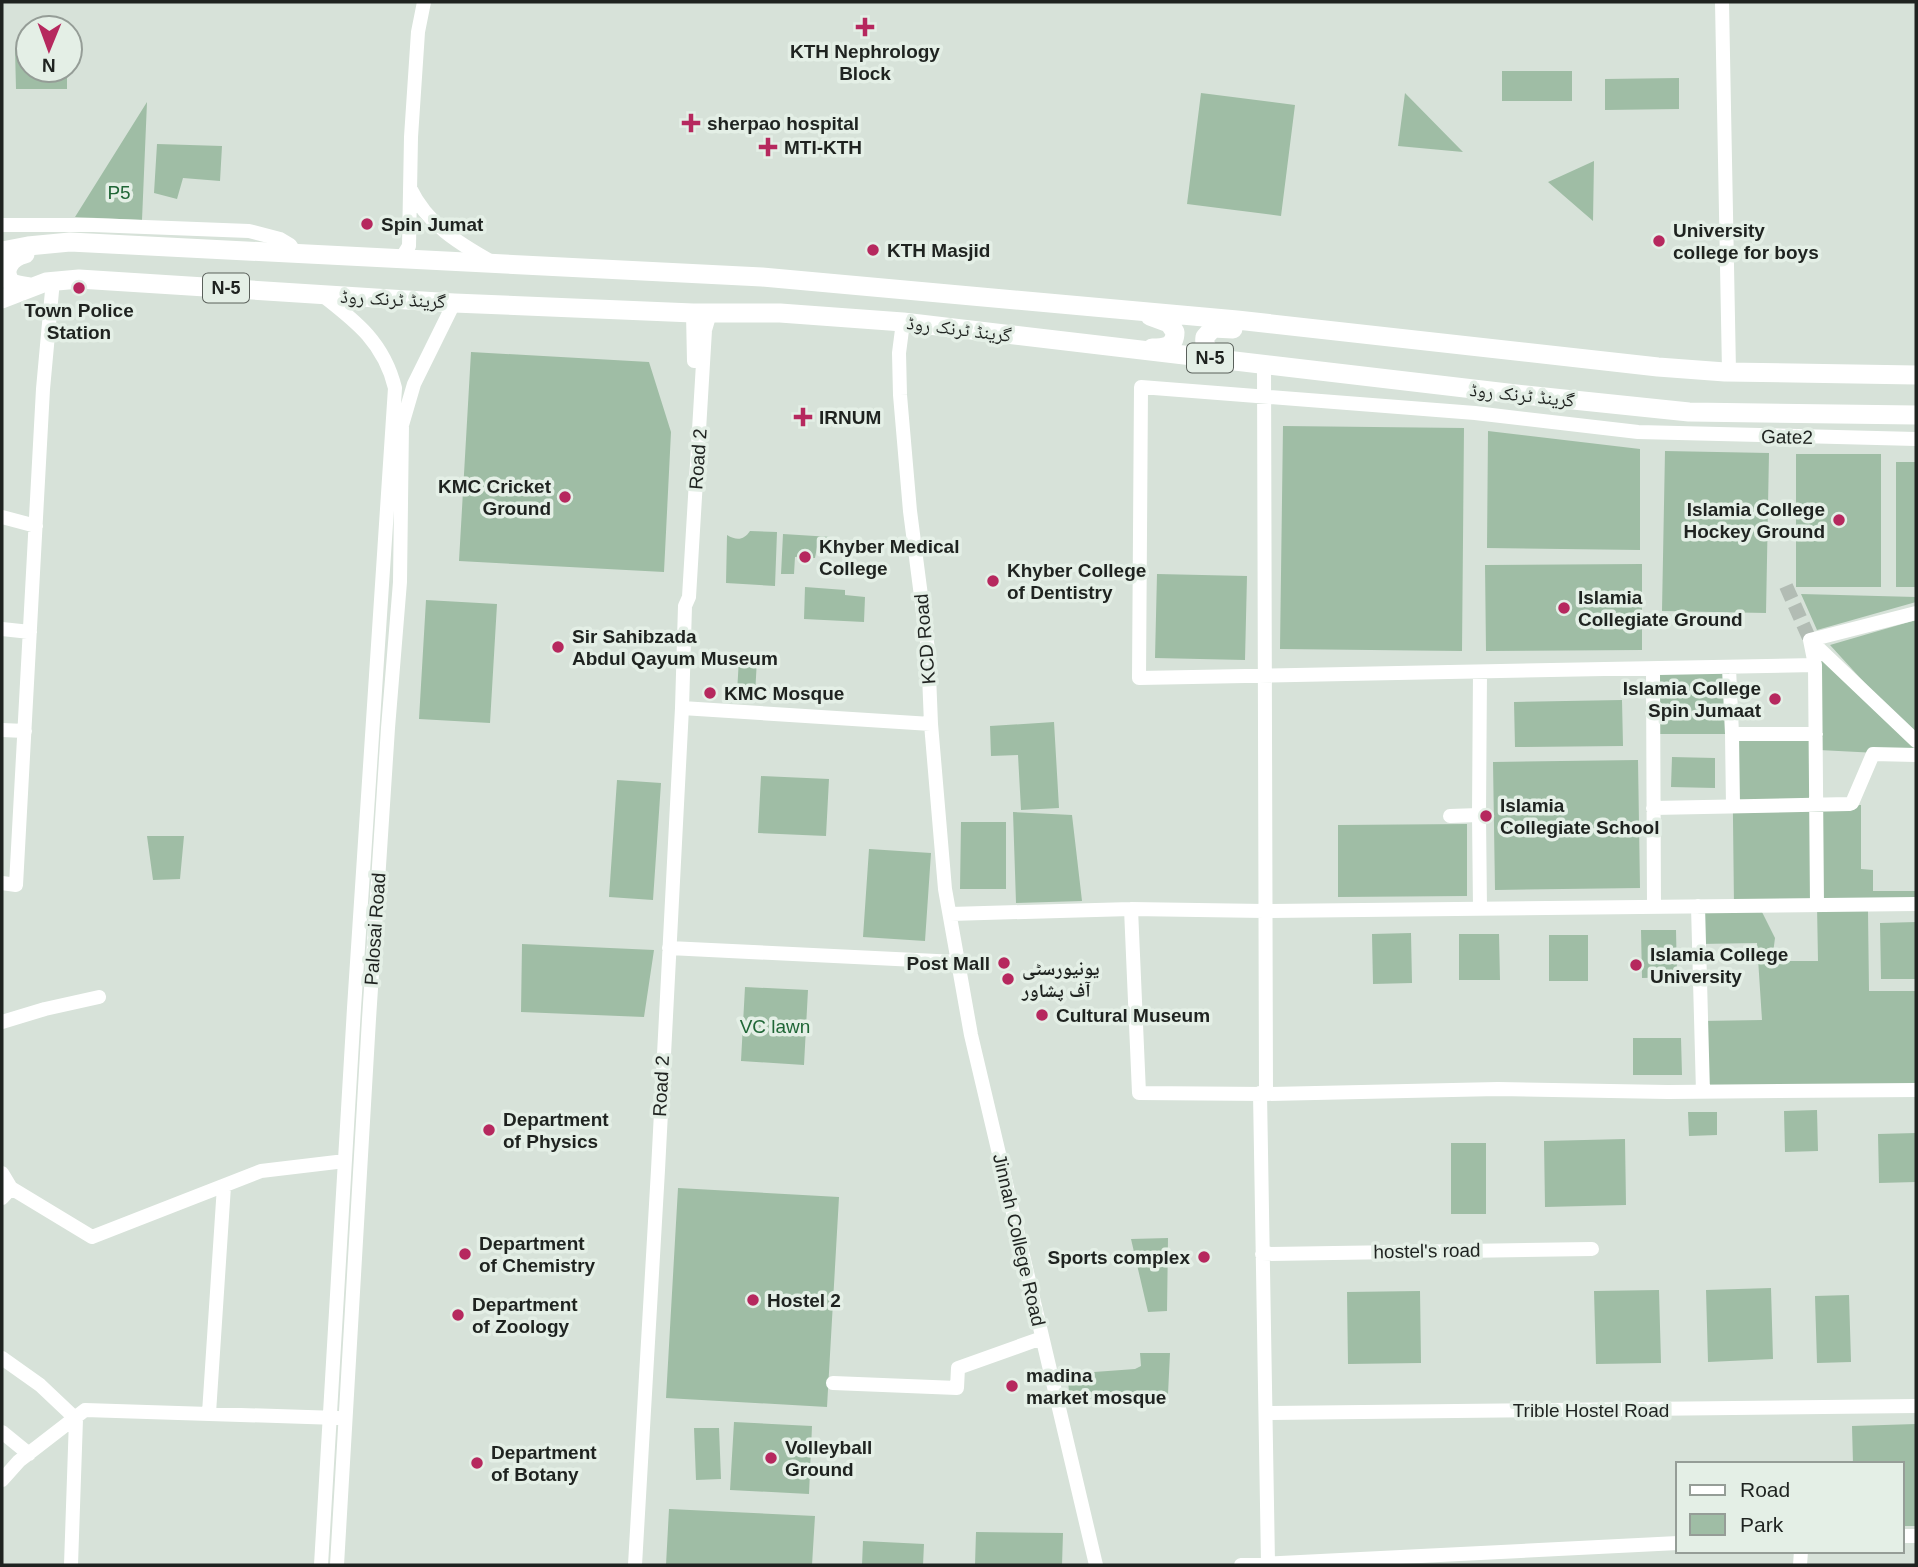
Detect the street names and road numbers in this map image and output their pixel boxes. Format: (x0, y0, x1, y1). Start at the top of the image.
road number: N-5 (203, 274, 249, 302)
street label: گرینڈ ٹرنک روڈ (340, 286, 446, 313)
street label: گرینڈ ٹرنک روڈ (905, 312, 1013, 347)
road number: N-5 (1187, 344, 1233, 372)
street label: گرینڈ ٹرنک روڈ (1468, 379, 1576, 412)
street label: Gate2 (1761, 426, 1813, 448)
street label: Road 2 (685, 428, 711, 490)
street label: KCD Road (911, 593, 939, 685)
street label: Palosai Road (361, 872, 389, 986)
street label: Road 2 (649, 1055, 673, 1117)
street label: Jinnah College Road (989, 1152, 1049, 1328)
street label: hostel's road (1373, 1240, 1481, 1262)
street label: Trible Hostel Road (1513, 1400, 1669, 1421)

